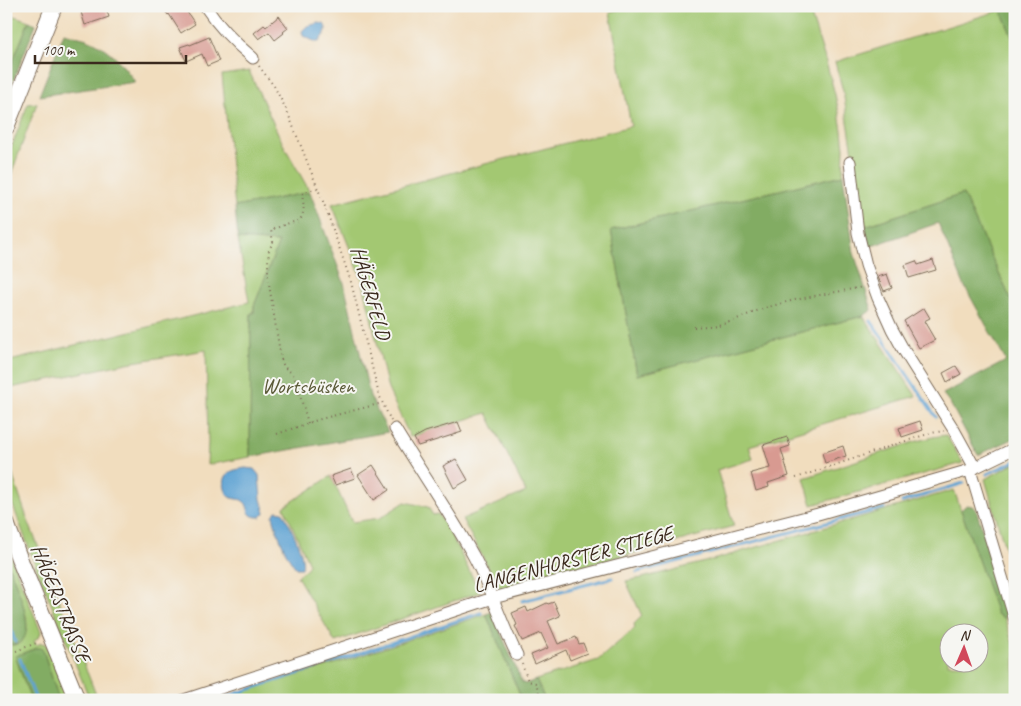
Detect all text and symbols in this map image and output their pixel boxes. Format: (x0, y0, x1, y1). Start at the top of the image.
scale bar (35, 32, 186, 64)
text: 100 m (42, 41, 76, 60)
street label: HÄGERFELD (345, 243, 397, 344)
park label: Wortsbüsken (262, 373, 356, 399)
street label: LANGENHORSTER STIEGE (470, 519, 679, 598)
street label: HÄGERSTRASSE (25, 540, 97, 668)
north arrow (938, 624, 988, 674)
text: N (960, 627, 971, 644)

